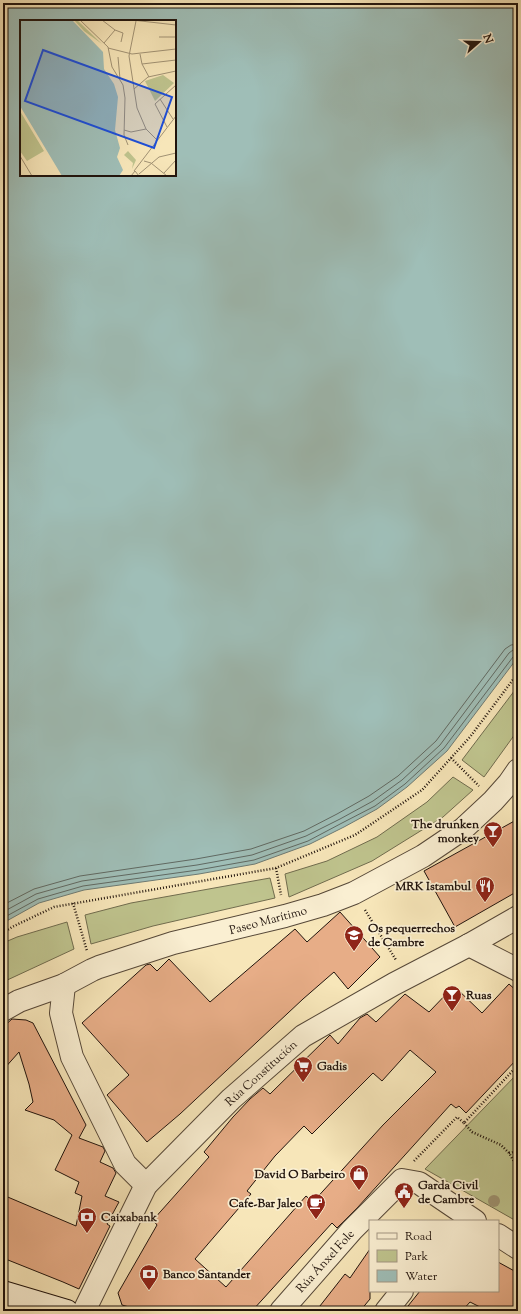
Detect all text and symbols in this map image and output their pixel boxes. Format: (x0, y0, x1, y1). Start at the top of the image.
inset map (20, 20, 176, 176)
north arrow (459, 22, 499, 62)
text: N (478, 31, 497, 46)
place label: The drunken monkey (410, 816, 480, 848)
bar icon: The drunken monkey (482, 820, 504, 848)
restaurant icon: MRK Istambul (474, 875, 496, 903)
place label: MRK Istambul (394, 878, 472, 896)
street label: Paseo Marítimo (227, 902, 309, 940)
place label: Os pequerrechos de Cambre (368, 920, 455, 952)
school or university icon: Os pequerrechos de Cambre (343, 924, 365, 952)
bar icon: Ruas (441, 984, 463, 1012)
place label: Ruas (465, 987, 492, 1005)
street label: Rúa Constitución (222, 1036, 302, 1111)
supermarket icon: Gadis (292, 1055, 314, 1083)
place label: Gadis (317, 1058, 347, 1076)
shop icon: David O Barbeiro (348, 1163, 370, 1191)
place label: David O Barbeiro (254, 1166, 345, 1184)
place label: Garda Civil de Cambre (418, 1177, 479, 1209)
public building icon: Garda Civil de Cambre (393, 1181, 415, 1209)
cafe icon: Cafe-Bar Jaleo (305, 1192, 327, 1220)
place label: Cafe-Bar Jaleo (229, 1195, 302, 1213)
bank icon: Caixabank (76, 1206, 98, 1234)
place label: Caixabank (101, 1209, 158, 1227)
legend (369, 1220, 499, 1292)
street label: Rúa Ánxel Fole (292, 1226, 359, 1297)
text: Road (405, 1228, 432, 1246)
text: Park (405, 1248, 428, 1266)
bank icon: Banco Santander (138, 1263, 160, 1291)
place label: Banco Santander (162, 1266, 251, 1284)
text: Water (405, 1268, 438, 1286)

